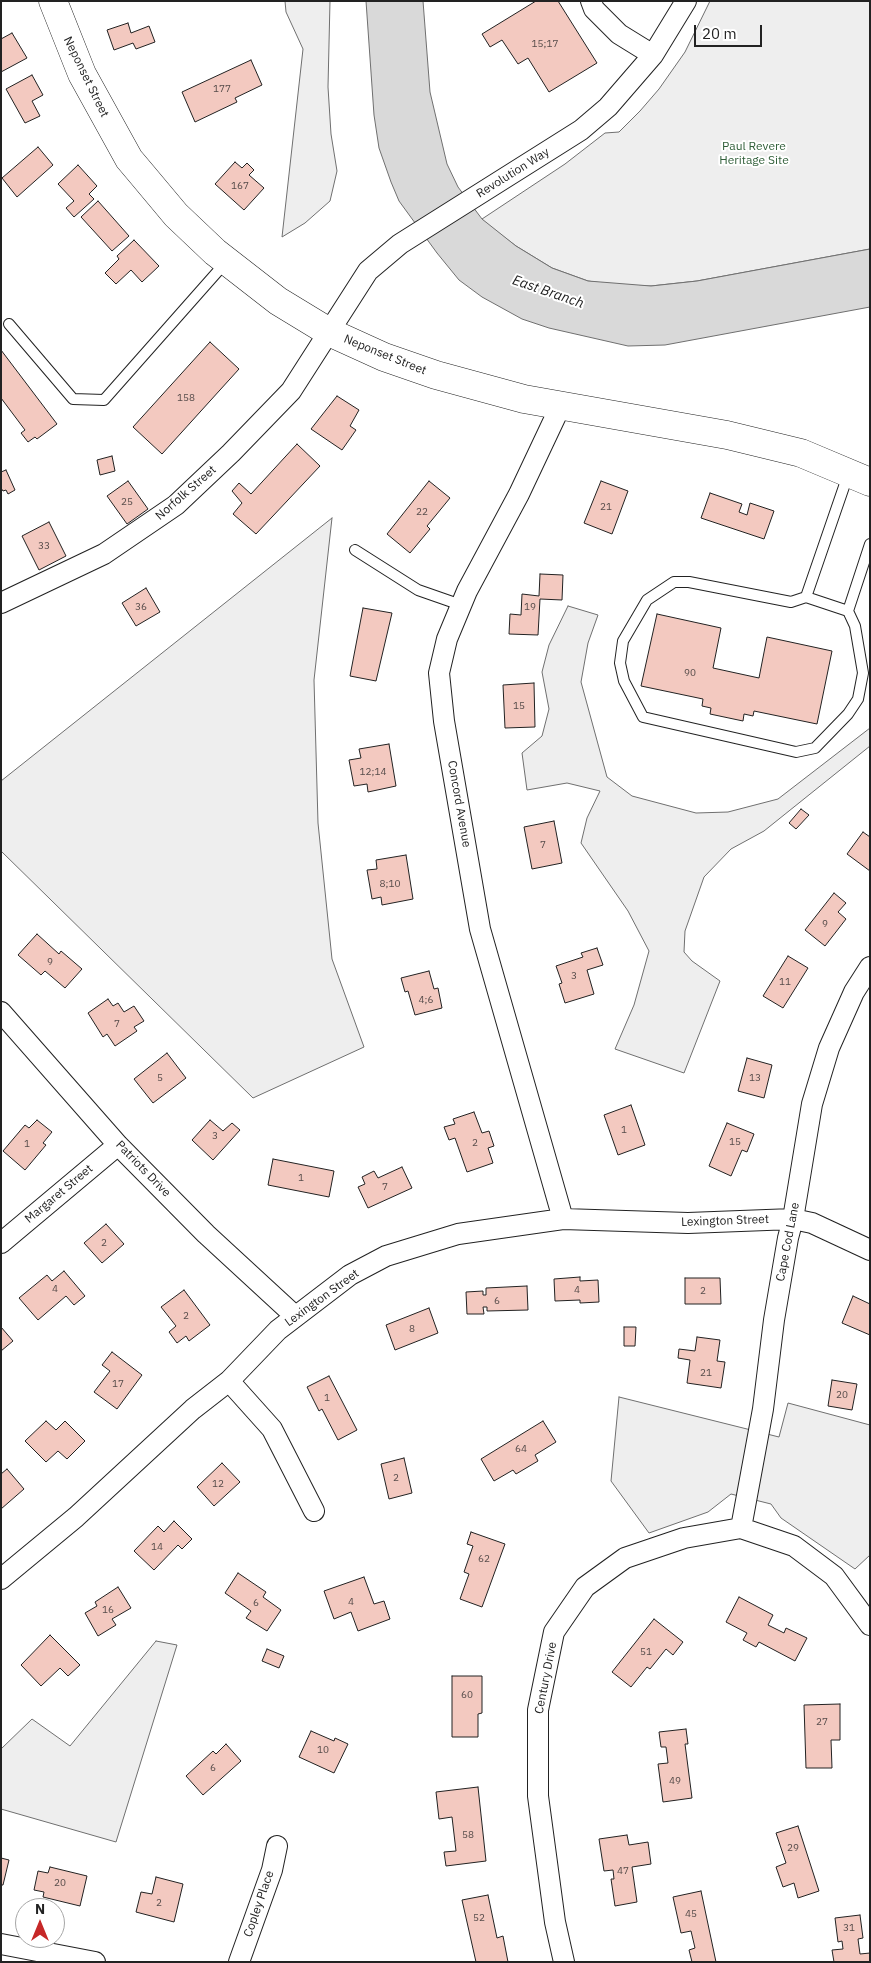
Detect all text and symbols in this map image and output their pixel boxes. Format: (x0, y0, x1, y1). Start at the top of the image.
scale bar (696, 15, 764, 47)
text: 20 m (702, 24, 737, 43)
street label: Neponset Street (60, 34, 112, 120)
house number: 15;17 (532, 38, 558, 50)
house number: 177 (213, 83, 231, 95)
park label: Paul Revere Heritage Site (719, 140, 789, 168)
street label: Revolution Way (474, 145, 552, 201)
house number: 167 (231, 180, 249, 192)
water label: East Branch (510, 272, 586, 312)
street label: Neponset Street (342, 332, 428, 378)
house number: 158 (177, 392, 195, 404)
street label: Norfolk Street (153, 463, 219, 523)
house number: 25 (121, 496, 133, 508)
house number: 21 (600, 501, 612, 513)
house number: 22 (416, 506, 428, 518)
house number: 33 (38, 540, 50, 552)
house number: 36 (135, 601, 147, 613)
house number: 19 (524, 601, 536, 613)
house number: 90 (684, 667, 696, 679)
house number: 15 (513, 700, 525, 712)
street label: Concord Avenue (444, 759, 474, 849)
house number: 12;14 (360, 766, 386, 778)
house number: 7 (540, 839, 546, 851)
house number: 8;10 (380, 878, 400, 890)
house number: 9 (822, 918, 828, 930)
house number: 9 (47, 956, 53, 968)
house number: 3 (571, 970, 577, 982)
house number: 11 (779, 976, 791, 988)
house number: 4;6 (419, 994, 433, 1006)
house number: 7 (114, 1018, 120, 1030)
house number: 5 (157, 1072, 163, 1084)
house number: 13 (749, 1072, 761, 1084)
house number: 1 (621, 1124, 627, 1136)
house number: 3 (212, 1130, 218, 1142)
house number: 15 (729, 1136, 741, 1148)
house number: 2 (472, 1137, 478, 1149)
house number: 1 (24, 1138, 30, 1150)
street label: Patriots Drive (113, 1138, 173, 1200)
street label: Margaret Street (22, 1162, 96, 1226)
house number: 1 (298, 1172, 304, 1184)
house number: 7 (382, 1181, 388, 1193)
street label: Cape Cod Lane (773, 1201, 803, 1283)
street label: Lexington Street (681, 1212, 769, 1230)
house number: 2 (101, 1237, 107, 1249)
street label: Lexington Street (282, 1266, 362, 1330)
house number: 4 (52, 1283, 58, 1295)
house number: 4 (574, 1284, 580, 1296)
house number: 2 (700, 1285, 706, 1297)
house number: 6 (494, 1295, 500, 1307)
house number: 2 (183, 1310, 189, 1322)
house number: 8 (409, 1323, 415, 1335)
house number: 21 (700, 1367, 712, 1379)
house number: 17 (112, 1378, 124, 1390)
house number: 20 (836, 1389, 848, 1401)
house number: 1 (324, 1392, 330, 1404)
house number: 64 (515, 1443, 527, 1455)
house number: 2 (393, 1472, 399, 1484)
house number: 12 (212, 1478, 224, 1490)
house number: 14 (151, 1541, 163, 1553)
house number: 62 (478, 1553, 490, 1565)
house number: 4 (348, 1596, 354, 1608)
house number: 6 (253, 1597, 259, 1609)
house number: 16 (102, 1604, 114, 1616)
street label: Century Drive (532, 1641, 560, 1715)
house number: 51 (640, 1646, 652, 1658)
house number: 60 (461, 1689, 473, 1701)
house number: 27 (816, 1716, 828, 1728)
house number: 10 (317, 1744, 329, 1756)
house number: 6 (210, 1762, 216, 1774)
house number: 49 (669, 1775, 681, 1787)
house number: 58 (462, 1829, 474, 1841)
house number: 29 (787, 1842, 799, 1854)
house number: 47 (617, 1865, 629, 1877)
street label: Copley Place (241, 1869, 277, 1939)
house number: 20 (54, 1877, 66, 1889)
house number: 2 (156, 1897, 162, 1909)
north arrow (15, 1898, 65, 1948)
text: N (35, 1900, 45, 1918)
house number: 45 (685, 1908, 697, 1920)
house number: 52 (473, 1912, 485, 1924)
house number: 31 (843, 1922, 855, 1934)

